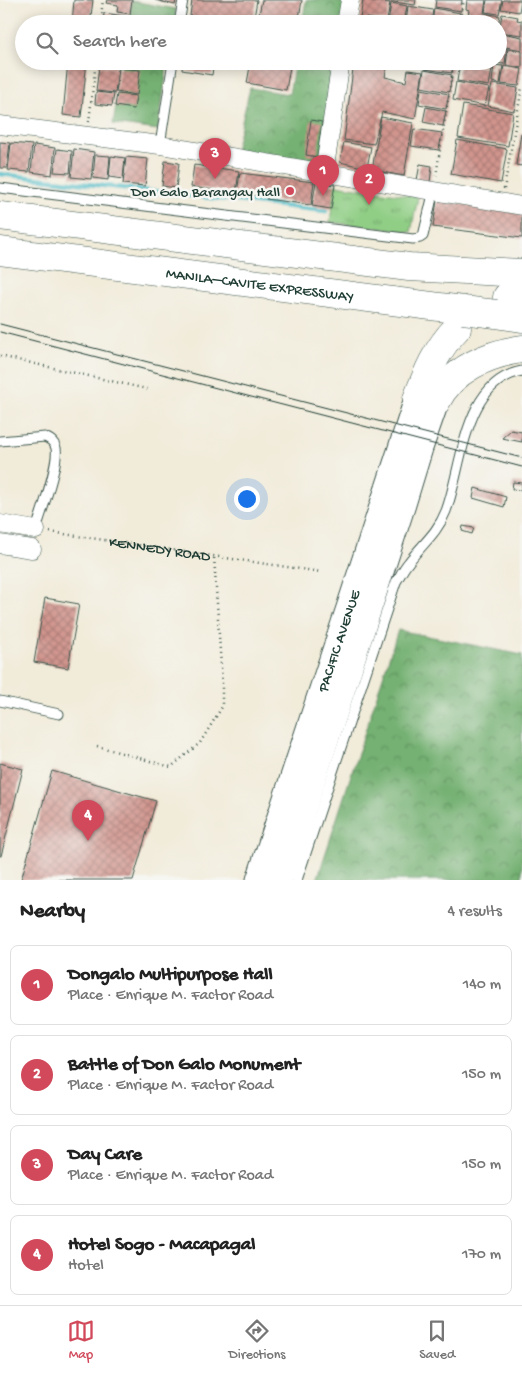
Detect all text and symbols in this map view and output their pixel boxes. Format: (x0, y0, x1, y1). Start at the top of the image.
search box (15, 15, 507, 70)
icon: search (33, 29, 61, 57)
text: Search here (73, 31, 167, 54)
pin: 3 (199, 138, 231, 179)
pin: 1 (307, 155, 339, 196)
pin: 2 (353, 164, 385, 205)
place label: Don Galo Barangay Hall (130, 184, 280, 202)
marker: Don Galo Barangay Hall (284, 185, 296, 197)
street label: MANILA–CAVITE EXPRESSWAY (165, 265, 355, 307)
your location (234, 486, 260, 512)
street label: KENNEDY ROAD (108, 534, 212, 567)
street label: PACIFIC AVENUE (315, 588, 365, 696)
pin: 4 (72, 800, 104, 841)
text: Nearby (20, 900, 85, 925)
text: 4 results (447, 903, 502, 922)
text: Dongalo Multipurpose Hall (68, 964, 273, 987)
text: 1 (34, 976, 40, 995)
text: 140 m (463, 976, 501, 995)
text: Place · Enrique M. Factor Road (68, 987, 273, 1006)
text: Battle of Don Galo Monument (68, 1054, 300, 1077)
text: 2 (33, 1066, 41, 1085)
text: 150 m (462, 1066, 501, 1085)
text: Place · Enrique M. Factor Road (68, 1077, 273, 1096)
text: Day Care (68, 1144, 142, 1167)
text: 3 (33, 1156, 41, 1175)
text: 150 m (462, 1156, 501, 1175)
text: Place · Enrique M. Factor Road (68, 1167, 273, 1186)
text: Hotel Sogo - Macapagal (68, 1234, 255, 1257)
text: 4 (33, 1246, 41, 1265)
text: 170 m (462, 1246, 501, 1265)
text: Hotel (68, 1257, 104, 1276)
tab: Map (67, 1317, 95, 1364)
tab: Directions (229, 1317, 286, 1364)
tab: Saved (419, 1317, 455, 1364)

